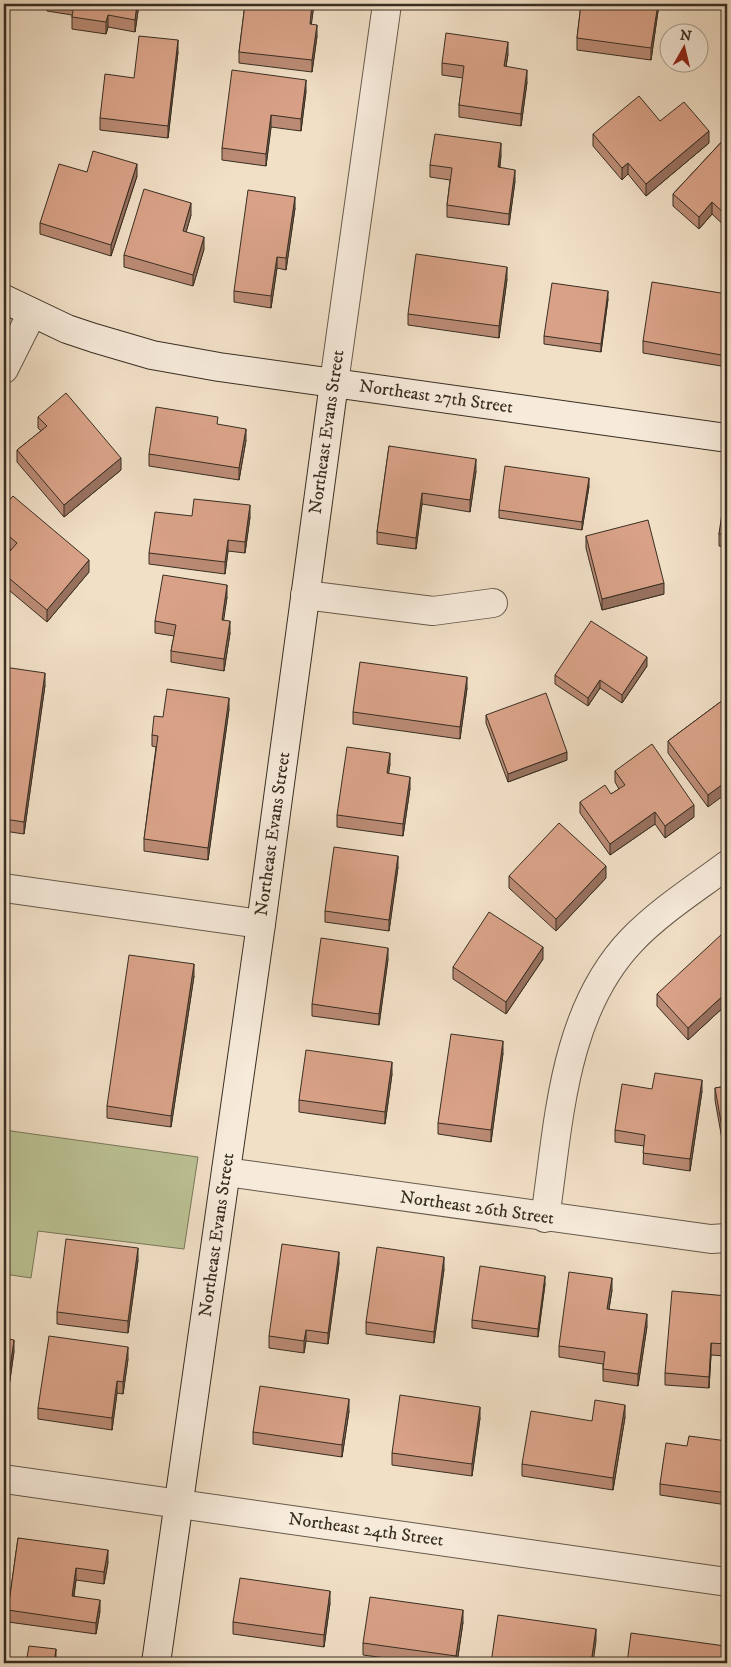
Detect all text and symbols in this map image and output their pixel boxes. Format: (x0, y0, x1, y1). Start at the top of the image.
north arrow (658, 22, 708, 72)
text: N (679, 26, 693, 46)
street label: Northeast Evans Street (305, 348, 349, 515)
street label: Northeast 27th Street (358, 375, 515, 419)
street label: Northeast Evans Street (251, 750, 295, 917)
street label: Northeast Evans Street (195, 1151, 239, 1318)
street label: Northeast 26th Street (398, 1186, 556, 1230)
street label: Northeast 24th Street (287, 1508, 445, 1552)

